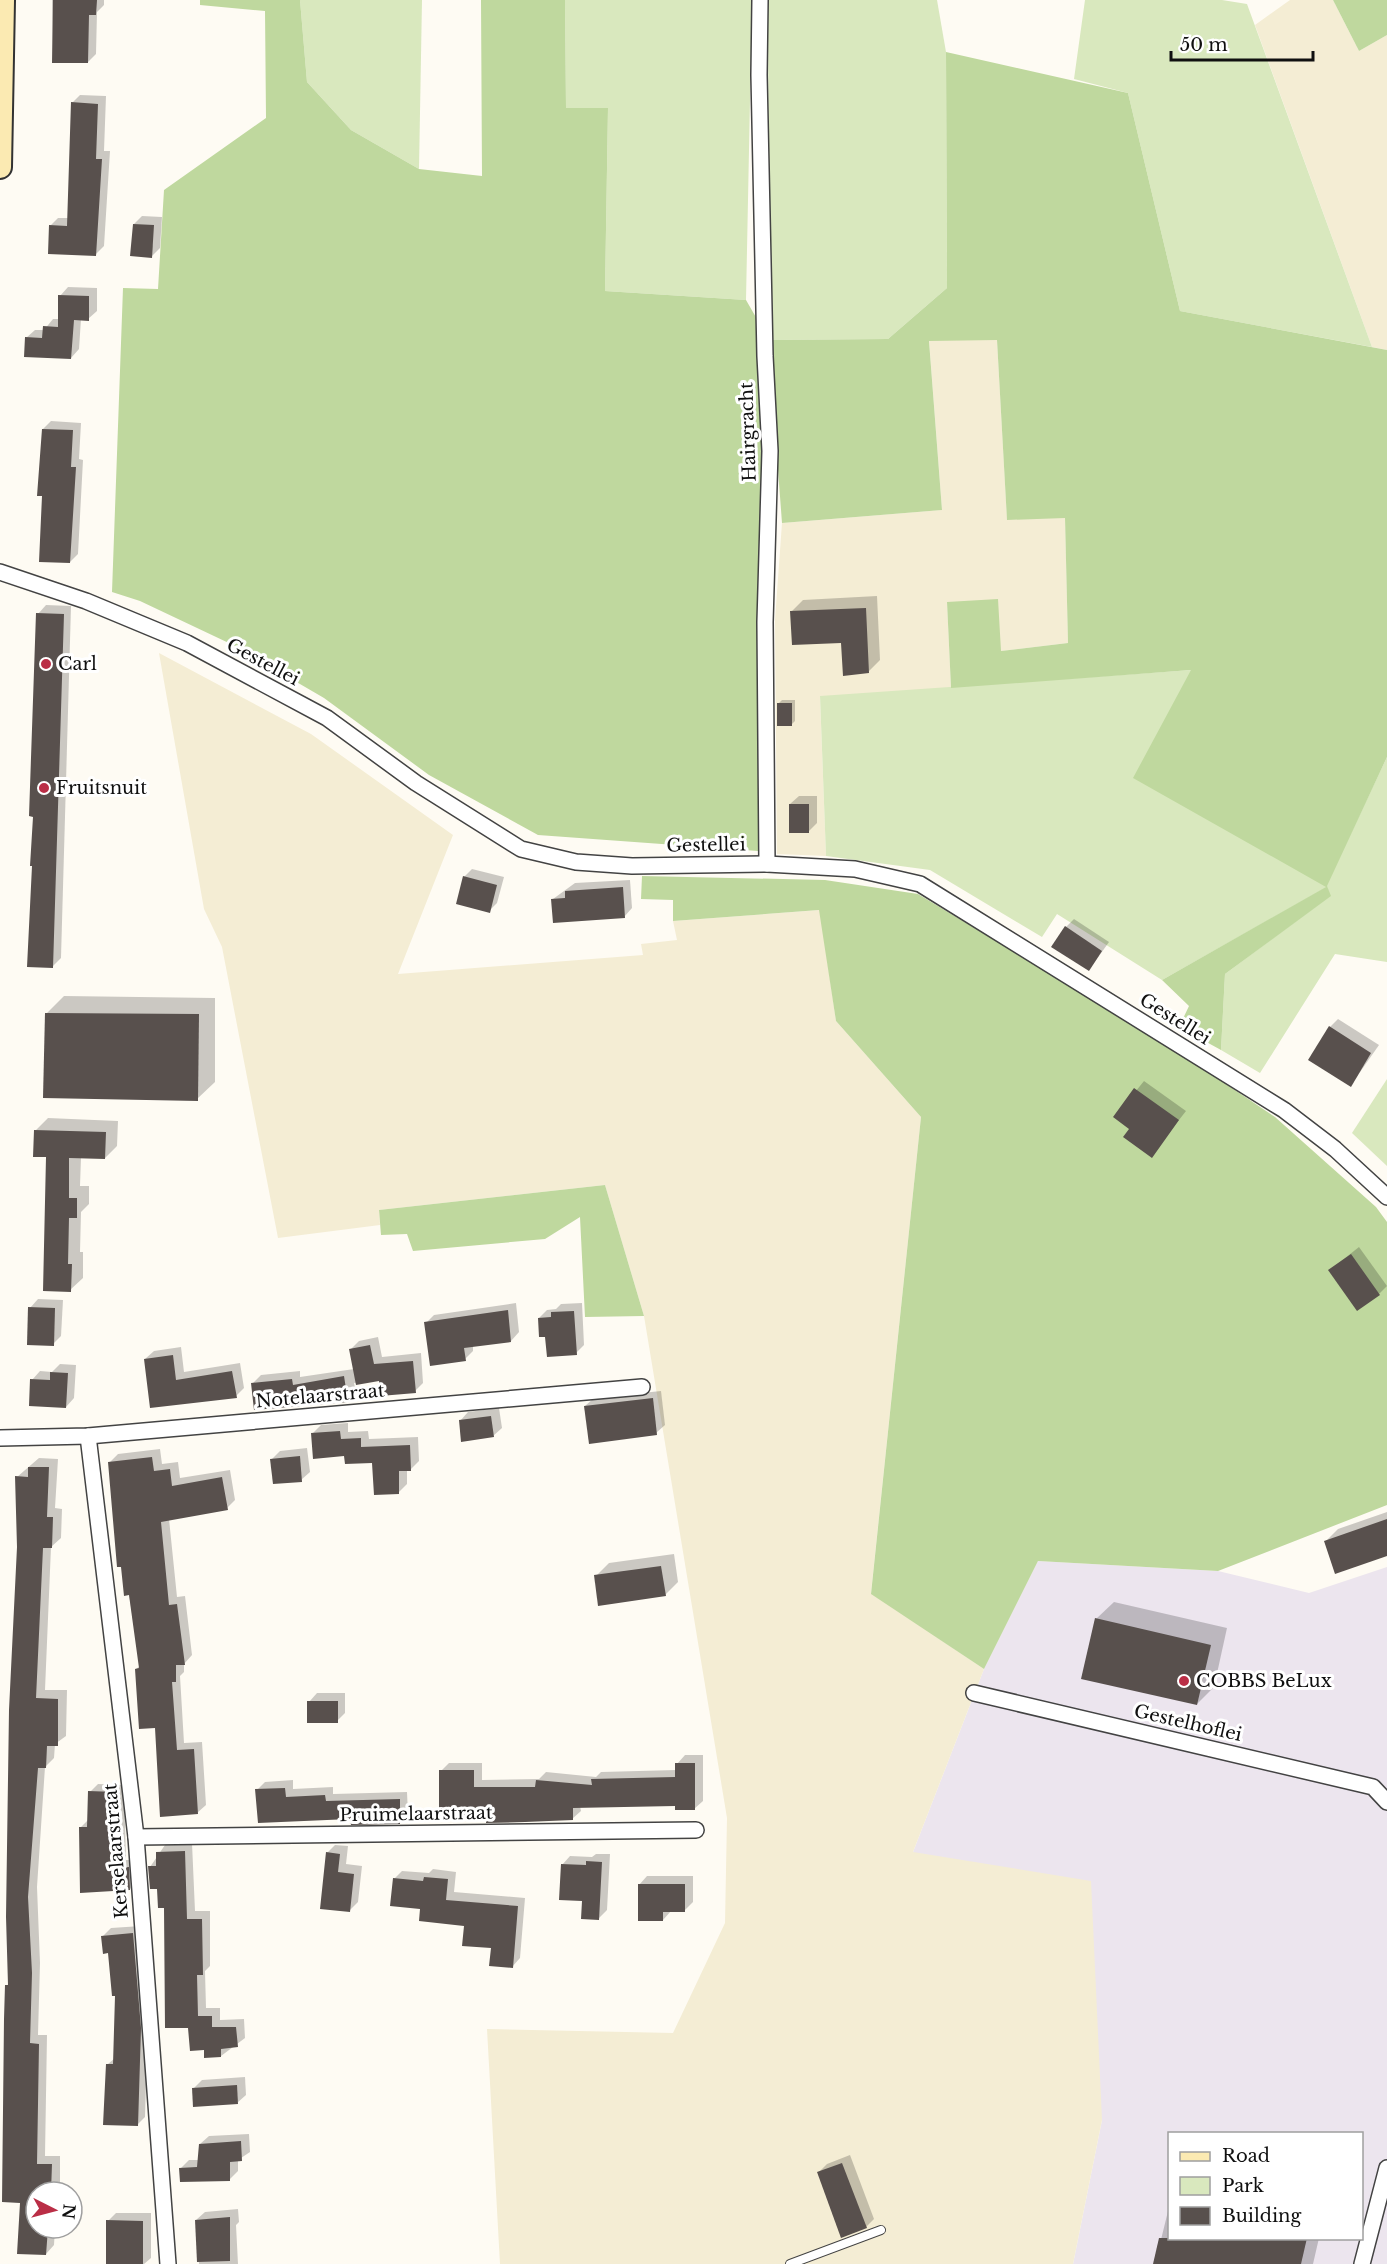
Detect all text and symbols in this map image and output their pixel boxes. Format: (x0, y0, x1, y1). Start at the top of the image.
scale bar (1171, 24, 1314, 62)
text: 50 m (1180, 34, 1228, 56)
street label: Hairgracht (735, 382, 761, 482)
street label: Gestellei (223, 634, 303, 690)
place label: Carl (58, 653, 97, 675)
marker: Carl (39, 657, 53, 671)
place label: Fruitsnuit (56, 777, 147, 799)
marker: Fruitsnuit (37, 781, 51, 795)
street label: Gestellei (666, 833, 746, 857)
street label: Gestellei (1135, 989, 1215, 1049)
street label: Notelaarstraat (255, 1379, 386, 1413)
place label: COBBS BeLux (1196, 1670, 1332, 1692)
marker: COBBS BeLux (1177, 1674, 1191, 1688)
street label: Gestelhoflei (1132, 1700, 1244, 1746)
street label: Kerselaarstraat (99, 1782, 133, 1920)
street label: Pruimelaarstraat (339, 1802, 493, 1826)
legend (1168, 2132, 1363, 2240)
text: Road (1222, 2145, 1270, 2167)
text: Park (1222, 2175, 1264, 2197)
north arrow (24, 2180, 84, 2240)
text: N (58, 2203, 80, 2220)
text: Building (1222, 2205, 1301, 2227)

